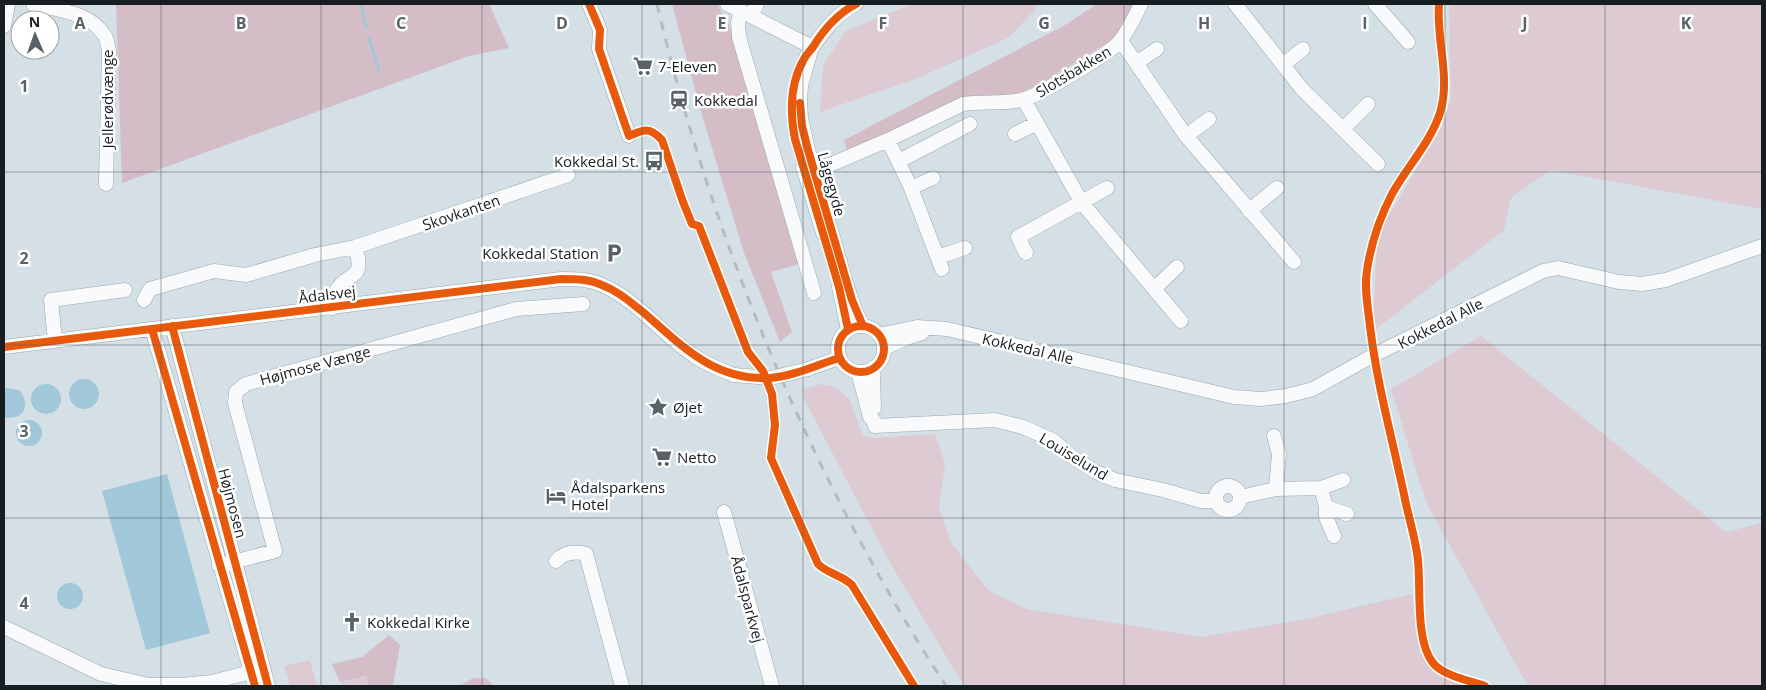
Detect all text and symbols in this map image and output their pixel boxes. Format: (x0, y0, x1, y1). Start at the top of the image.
north arrow (10, 10, 60, 60)
text: N (29, 12, 41, 31)
text: A (74, 12, 86, 34)
text: B (236, 12, 246, 34)
text: C (396, 12, 406, 34)
text: D (556, 12, 568, 34)
text: E (718, 12, 727, 34)
text: F (879, 12, 887, 34)
text: G (1038, 12, 1050, 34)
text: H (1198, 12, 1210, 34)
text: I (1362, 12, 1368, 34)
text: J (1520, 12, 1528, 34)
text: K (1681, 12, 1692, 34)
street label: Slotsbakken (1032, 41, 1114, 101)
street label: Jellerødvænge (97, 50, 117, 150)
supermarket icon: 7-Eleven (632, 55, 654, 77)
place label: 7-Eleven (658, 56, 717, 76)
text: 1 (19, 75, 29, 97)
station icon: Kokkedal (668, 89, 690, 111)
place label: Kokkedal (694, 90, 758, 110)
bus stop icon: Kokkedal St. (643, 150, 665, 172)
street label: Lågegyde (813, 150, 851, 218)
place label: Kokkedal St. (554, 151, 639, 171)
street label: Skovkanten (419, 189, 503, 235)
parking icon: Kokkedal Station (603, 242, 625, 264)
place label: Kokkedal Station (482, 243, 599, 263)
text: 2 (19, 247, 29, 269)
street label: Ådalsvej (297, 281, 357, 307)
street label: Kokkedal Alle (1394, 293, 1486, 353)
street label: Kokkedal Alle (980, 328, 1076, 368)
street label: Højmose Vænge (257, 341, 373, 389)
place icon: Øjet (647, 396, 669, 418)
place label: Øjet (673, 397, 702, 417)
text: 3 (19, 420, 29, 442)
street label: Louiselund (1036, 428, 1112, 484)
supermarket icon: Netto (651, 446, 673, 468)
place label: Netto (677, 447, 716, 467)
street label: Højmosen (214, 466, 252, 540)
place label: Ådalsparkens Hotel (571, 477, 665, 514)
hotel icon: Ådalsparkens Hotel (545, 485, 567, 507)
street label: Ådalsparkvej (727, 553, 769, 645)
text: 4 (19, 592, 29, 614)
church icon: Kokkedal Kirke (341, 611, 363, 633)
place label: Kokkedal Kirke (367, 612, 470, 632)

